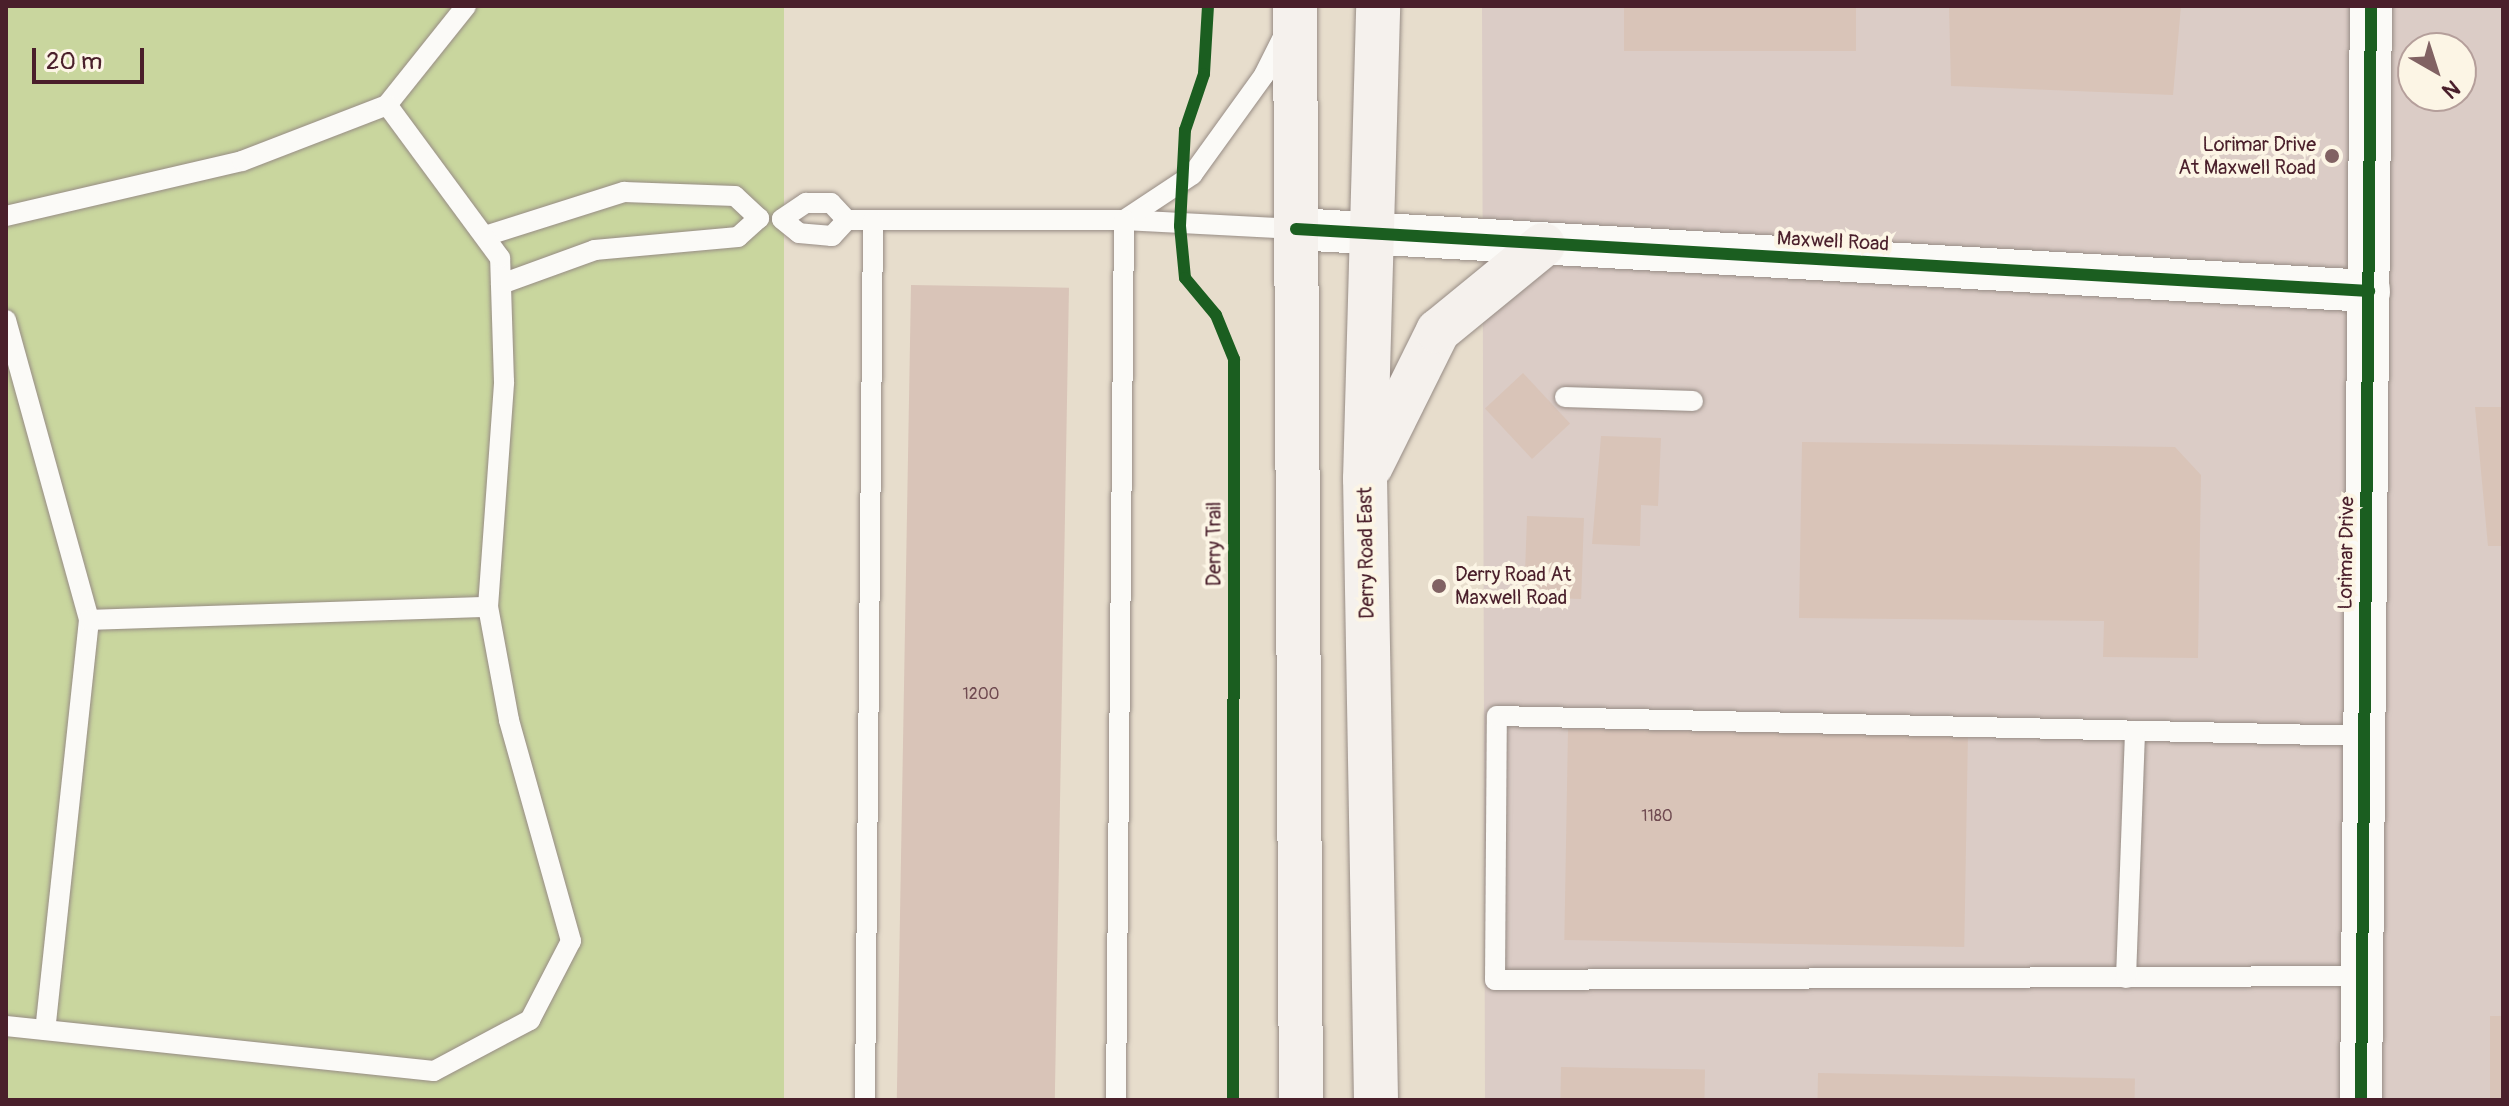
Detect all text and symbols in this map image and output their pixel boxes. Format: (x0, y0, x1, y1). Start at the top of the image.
scale bar (36, 32, 148, 82)
north arrow (2397, 32, 2477, 112)
text: 20 m (46, 47, 102, 76)
text: N (2436, 74, 2465, 105)
place label: Lorimar Drive At Maxwell Road (2178, 132, 2316, 179)
marker: Lorimar Drive At Maxwell Road (2323, 147, 2341, 165)
street label: Maxwell Road (1776, 226, 1890, 256)
street label: Derry Road East (1353, 487, 1379, 619)
street label: Lorimar Drive (2333, 496, 2359, 610)
street label: Derry Trail (1202, 502, 1226, 586)
place label: Derry Road At Maxwell Road (1455, 562, 1571, 609)
marker: Derry Road At Maxwell Road (1430, 577, 1448, 595)
house number: 1200 (962, 684, 1000, 704)
house number: 1180 (1641, 806, 1673, 826)

